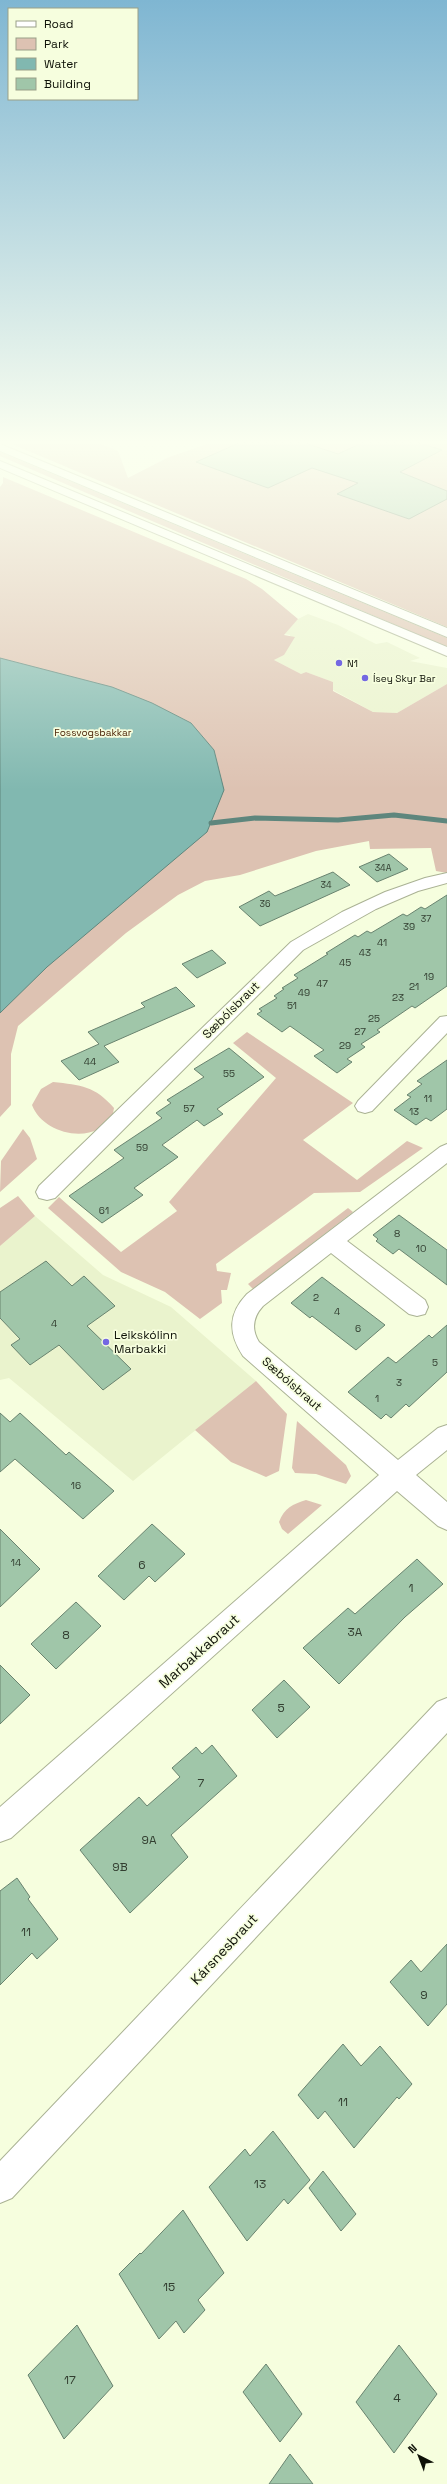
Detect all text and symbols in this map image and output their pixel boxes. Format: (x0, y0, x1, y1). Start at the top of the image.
legend (8, 8, 138, 100)
text: Road (44, 16, 73, 32)
text: Park (44, 36, 69, 52)
text: Water (44, 56, 78, 72)
text: Building (44, 76, 91, 92)
place label: N1 (347, 657, 358, 670)
marker: N1 (334, 658, 344, 668)
place label: Ísey Skyr Bar (373, 672, 436, 685)
marker: Ísey Skyr Bar (360, 673, 370, 683)
park label: Fossvogsbakkar (54, 726, 132, 739)
house number: 34A (375, 862, 392, 874)
house number: 34 (320, 879, 332, 891)
house number: 36 (260, 898, 271, 910)
house number: 37 (421, 913, 431, 925)
house number: 39 (403, 920, 415, 933)
house number: 41 (377, 936, 387, 949)
house number: 43 (359, 946, 371, 959)
house number: 45 (339, 956, 351, 969)
house number: 19 (424, 970, 434, 983)
house number: 47 (316, 977, 328, 990)
street label: Sæbólsbraut (199, 978, 263, 1042)
house number: 21 (409, 980, 419, 993)
house number: 49 (298, 986, 310, 999)
house number: 23 (392, 991, 404, 1004)
house number: 51 (287, 999, 297, 1012)
house number: 25 (368, 1012, 380, 1025)
house number: 27 (354, 1025, 366, 1038)
house number: 29 (339, 1039, 351, 1052)
house number: 44 (84, 1055, 96, 1068)
house number: 55 (223, 1067, 235, 1080)
house number: 11 (424, 1092, 432, 1105)
house number: 57 (183, 1102, 195, 1115)
house number: 13 (409, 1105, 419, 1118)
house number: 59 (136, 1141, 148, 1154)
house number: 61 (99, 1204, 109, 1217)
house number: 8 (394, 1227, 400, 1240)
house number: 10 (416, 1242, 426, 1255)
house number: 2 (313, 1291, 319, 1304)
house number: 4 (334, 1305, 340, 1318)
house number: 4 (51, 1317, 57, 1330)
house number: 6 (355, 1322, 361, 1335)
place label: Leikskólinn Marbakki (114, 1327, 177, 1357)
marker: Leikskólinn Marbakki (101, 1337, 111, 1347)
street label: Sæbólsbraut (259, 1354, 325, 1414)
house number: 5 (432, 1356, 438, 1369)
house number: 3 (396, 1376, 402, 1389)
house number: 1 (375, 1392, 379, 1405)
house number: 16 (71, 1479, 81, 1492)
house number: 14 (11, 1556, 21, 1569)
house number: 6 (138, 1557, 146, 1573)
house number: 1 (408, 1580, 414, 1596)
street label: Marbakkabraut (155, 1610, 243, 1692)
house number: 3A (348, 1624, 363, 1640)
house number: 8 (62, 1627, 70, 1643)
house number: 5 (277, 1700, 285, 1716)
house number: 7 (198, 1775, 205, 1791)
house number: 9A (142, 1832, 157, 1848)
house number: 9B (112, 1859, 128, 1875)
street label: Kársnesbraut (187, 1910, 261, 1988)
house number: 11 (21, 1924, 31, 1940)
house number: 9 (420, 1987, 428, 2003)
house number: 11 (338, 2094, 348, 2110)
house number: 13 (254, 2176, 266, 2192)
house number: 15 (163, 2279, 175, 2295)
house number: 17 (64, 2372, 76, 2388)
house number: 4 (393, 2390, 401, 2406)
north arrow (399, 2436, 439, 2476)
text: N (405, 2441, 420, 2456)

